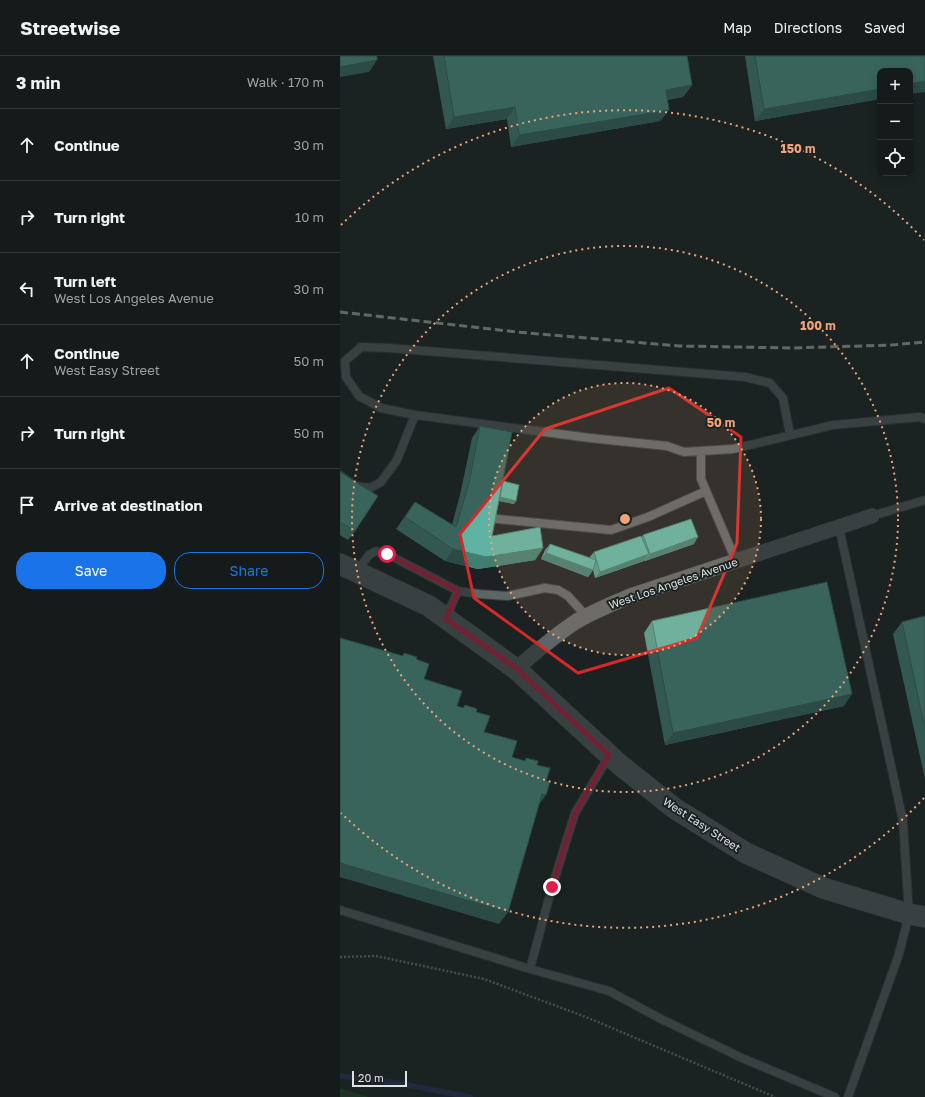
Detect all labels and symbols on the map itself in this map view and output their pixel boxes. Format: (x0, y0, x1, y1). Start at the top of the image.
text: 150 m (781, 141, 815, 156)
text: 100 m (800, 318, 836, 333)
text: 50 m (707, 415, 735, 430)
centre of rings (618, 512, 632, 526)
route start (378, 545, 396, 563)
street label: West Los Angeles Avenue (607, 555, 739, 611)
street label: West Easy Street (661, 794, 743, 854)
route end (543, 878, 561, 896)
scale bar (352, 1069, 407, 1088)

